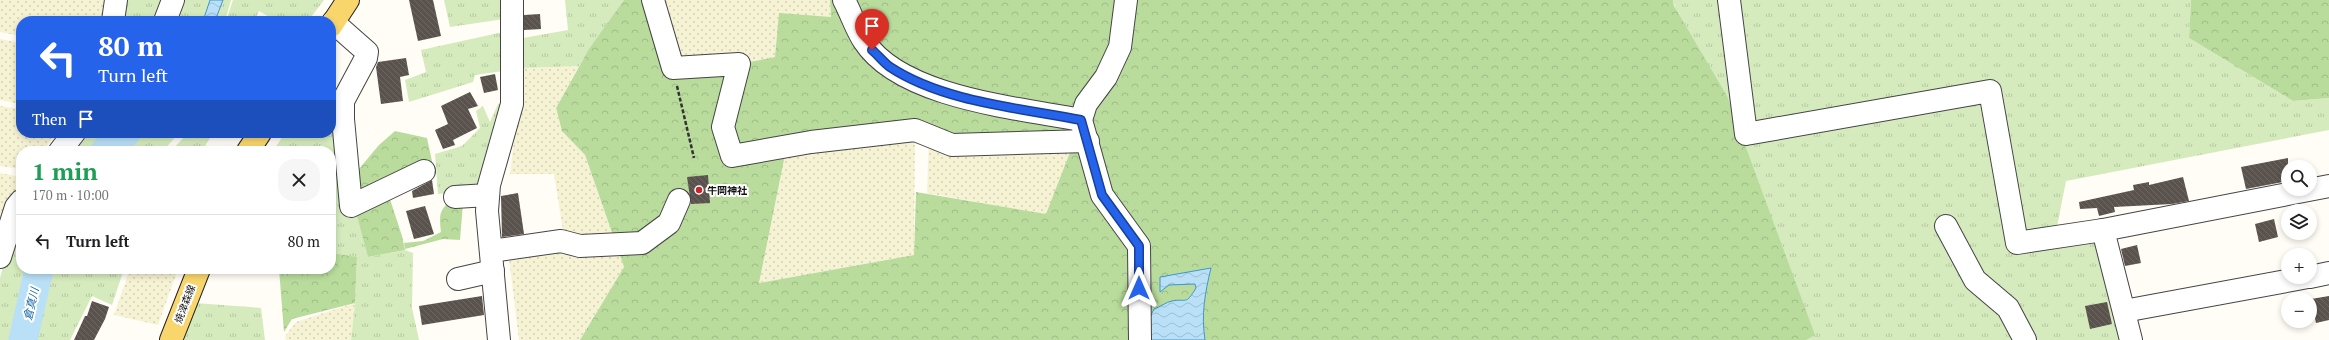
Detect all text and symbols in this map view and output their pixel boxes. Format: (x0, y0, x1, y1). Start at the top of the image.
pin (855, 9, 889, 50)
icon: arrive (861, 15, 883, 37)
text: 80 m (98, 27, 163, 64)
icon: left (32, 32, 84, 84)
text: Turn left (98, 63, 168, 87)
icon: arrive (75, 108, 97, 130)
text: Then (32, 109, 67, 129)
text: 1 min (32, 155, 98, 187)
button: close (278, 159, 320, 201)
map controls (2281, 160, 2317, 328)
button: search (2281, 160, 2317, 196)
place label: 牛岡神社 (707, 184, 748, 197)
marker: 牛岡神社 (694, 185, 704, 195)
text: 170 m · 10:00 (32, 186, 109, 204)
button: layers (2281, 204, 2317, 240)
icon: left (32, 230, 54, 252)
text: Turn left (66, 231, 130, 251)
text: 80 m (287, 231, 320, 251)
button: + (2281, 248, 2317, 284)
position arrow (1118, 267, 1160, 309)
street label: 焼津森線 (172, 283, 198, 325)
water label: 倉真川 (20, 285, 42, 322)
button: − (2281, 292, 2317, 328)

